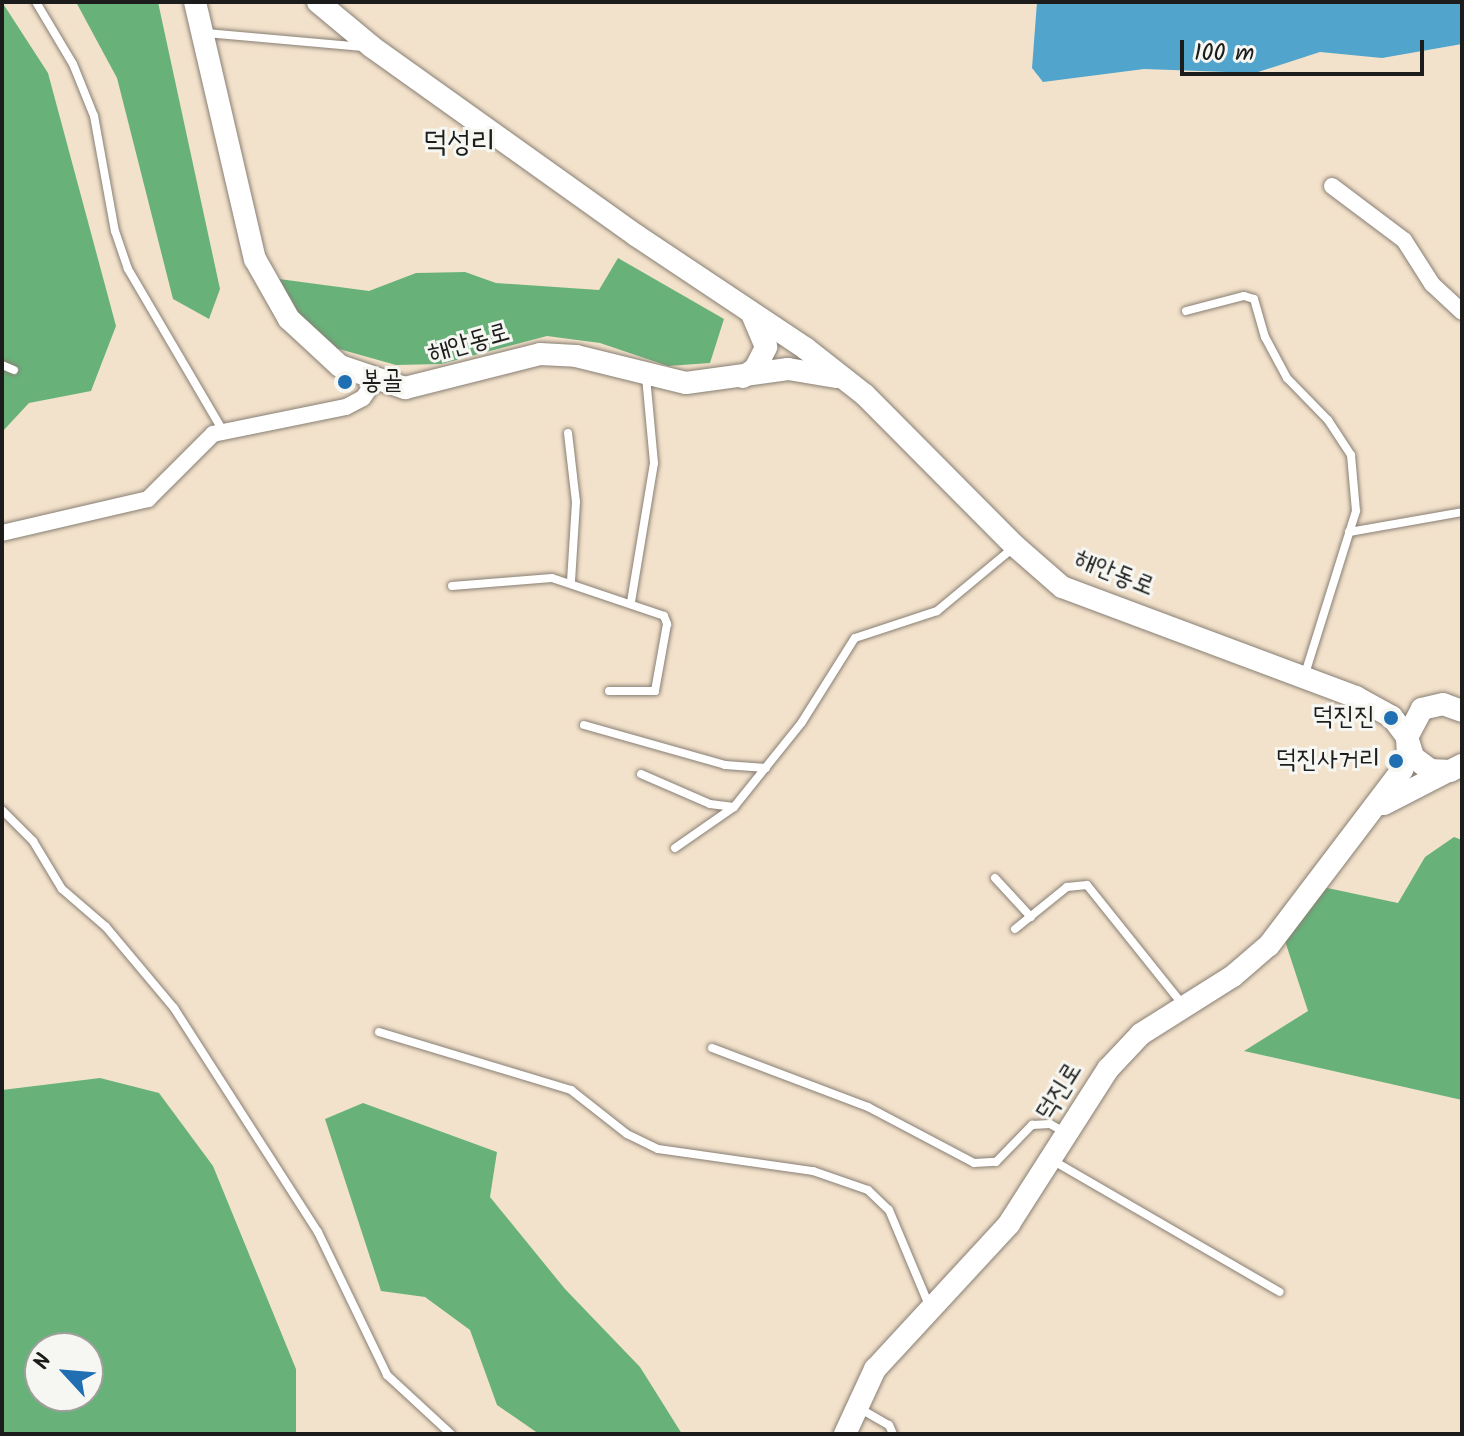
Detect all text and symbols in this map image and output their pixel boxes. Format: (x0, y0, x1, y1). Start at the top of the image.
scale bar (1184, 24, 1428, 74)
text: 100 m (1194, 34, 1254, 73)
district label: 덕성리 (423, 125, 495, 161)
street label: 해안동로 (424, 317, 514, 371)
place label: 봉골 (361, 366, 403, 398)
marker: 봉골 (336, 373, 354, 391)
street label: 해안동로 (1069, 544, 1159, 604)
place label: 덕진진 (1312, 702, 1375, 734)
marker: 덕진진 (1382, 709, 1400, 727)
place label: 덕진사거리 (1275, 745, 1380, 777)
marker: 덕진사거리 (1387, 752, 1405, 770)
street label: 덕진로 (1030, 1057, 1090, 1127)
north arrow (24, 1332, 104, 1412)
text: N (25, 1348, 63, 1376)

